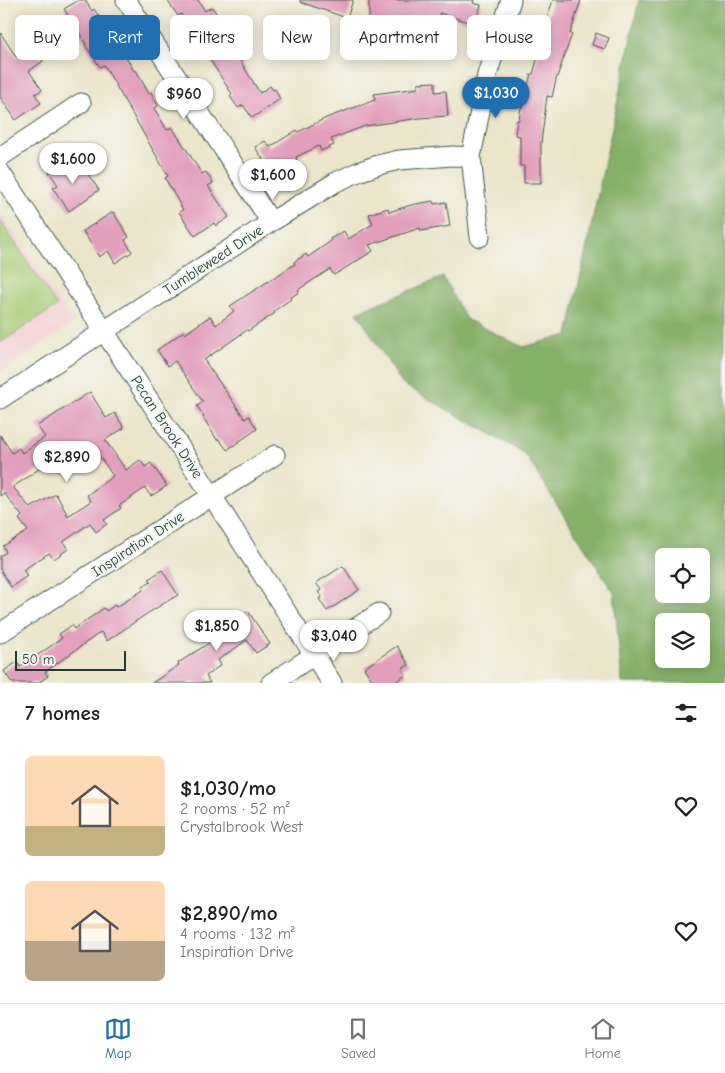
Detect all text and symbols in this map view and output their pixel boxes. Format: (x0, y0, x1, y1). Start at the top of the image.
chip: Buy (15, 15, 79, 60)
chip: Rent (89, 15, 160, 60)
chip: Filters (170, 15, 253, 60)
chip: New (263, 15, 330, 60)
chip: Apartment (340, 15, 457, 60)
chip: House (467, 15, 551, 60)
pin: $1,030 (455, 76, 537, 119)
pin: $960 (154, 78, 214, 120)
text: $1,030 (473, 84, 519, 102)
text: $960 (166, 85, 202, 103)
pin: $1,600 (32, 142, 114, 185)
text: $1,600 (50, 150, 96, 168)
pin: $1,600 (232, 158, 314, 201)
text: $1,600 (250, 166, 296, 184)
street label: Tumbleweed Drive (160, 221, 267, 299)
street label: Pecan Brook Drive (127, 372, 207, 482)
pin: $2,890 (26, 440, 108, 483)
text: $2,890 (44, 448, 90, 466)
street label: Inspiration Drive (88, 507, 188, 581)
map controls (655, 548, 710, 668)
button: locate (655, 548, 710, 603)
pin: $1,850 (176, 610, 258, 652)
button: layers (655, 613, 710, 668)
text: $1,850 (195, 617, 239, 635)
pin: $3,040 (293, 620, 375, 662)
text: $3,040 (311, 627, 357, 645)
scale bar (15, 648, 126, 671)
text: 50 m (22, 651, 54, 668)
icon: filters (672, 699, 700, 727)
text: 7 homes (25, 701, 100, 725)
icon: home (65, 776, 125, 836)
text: $1,030/mo (180, 776, 276, 800)
icon: heart (672, 792, 700, 820)
text: 2 rooms · 52 m² (180, 800, 290, 818)
text: Crystalbrook West (180, 818, 303, 836)
icon: home (65, 901, 125, 961)
text: $2,890/mo (180, 901, 278, 925)
icon: heart (672, 917, 700, 945)
text: 4 rooms · 132 m² (180, 925, 295, 943)
text: Inspiration Drive (180, 943, 294, 961)
tab: Map (104, 1015, 132, 1062)
tab: Saved (341, 1015, 376, 1062)
tab: Home (585, 1015, 621, 1062)

